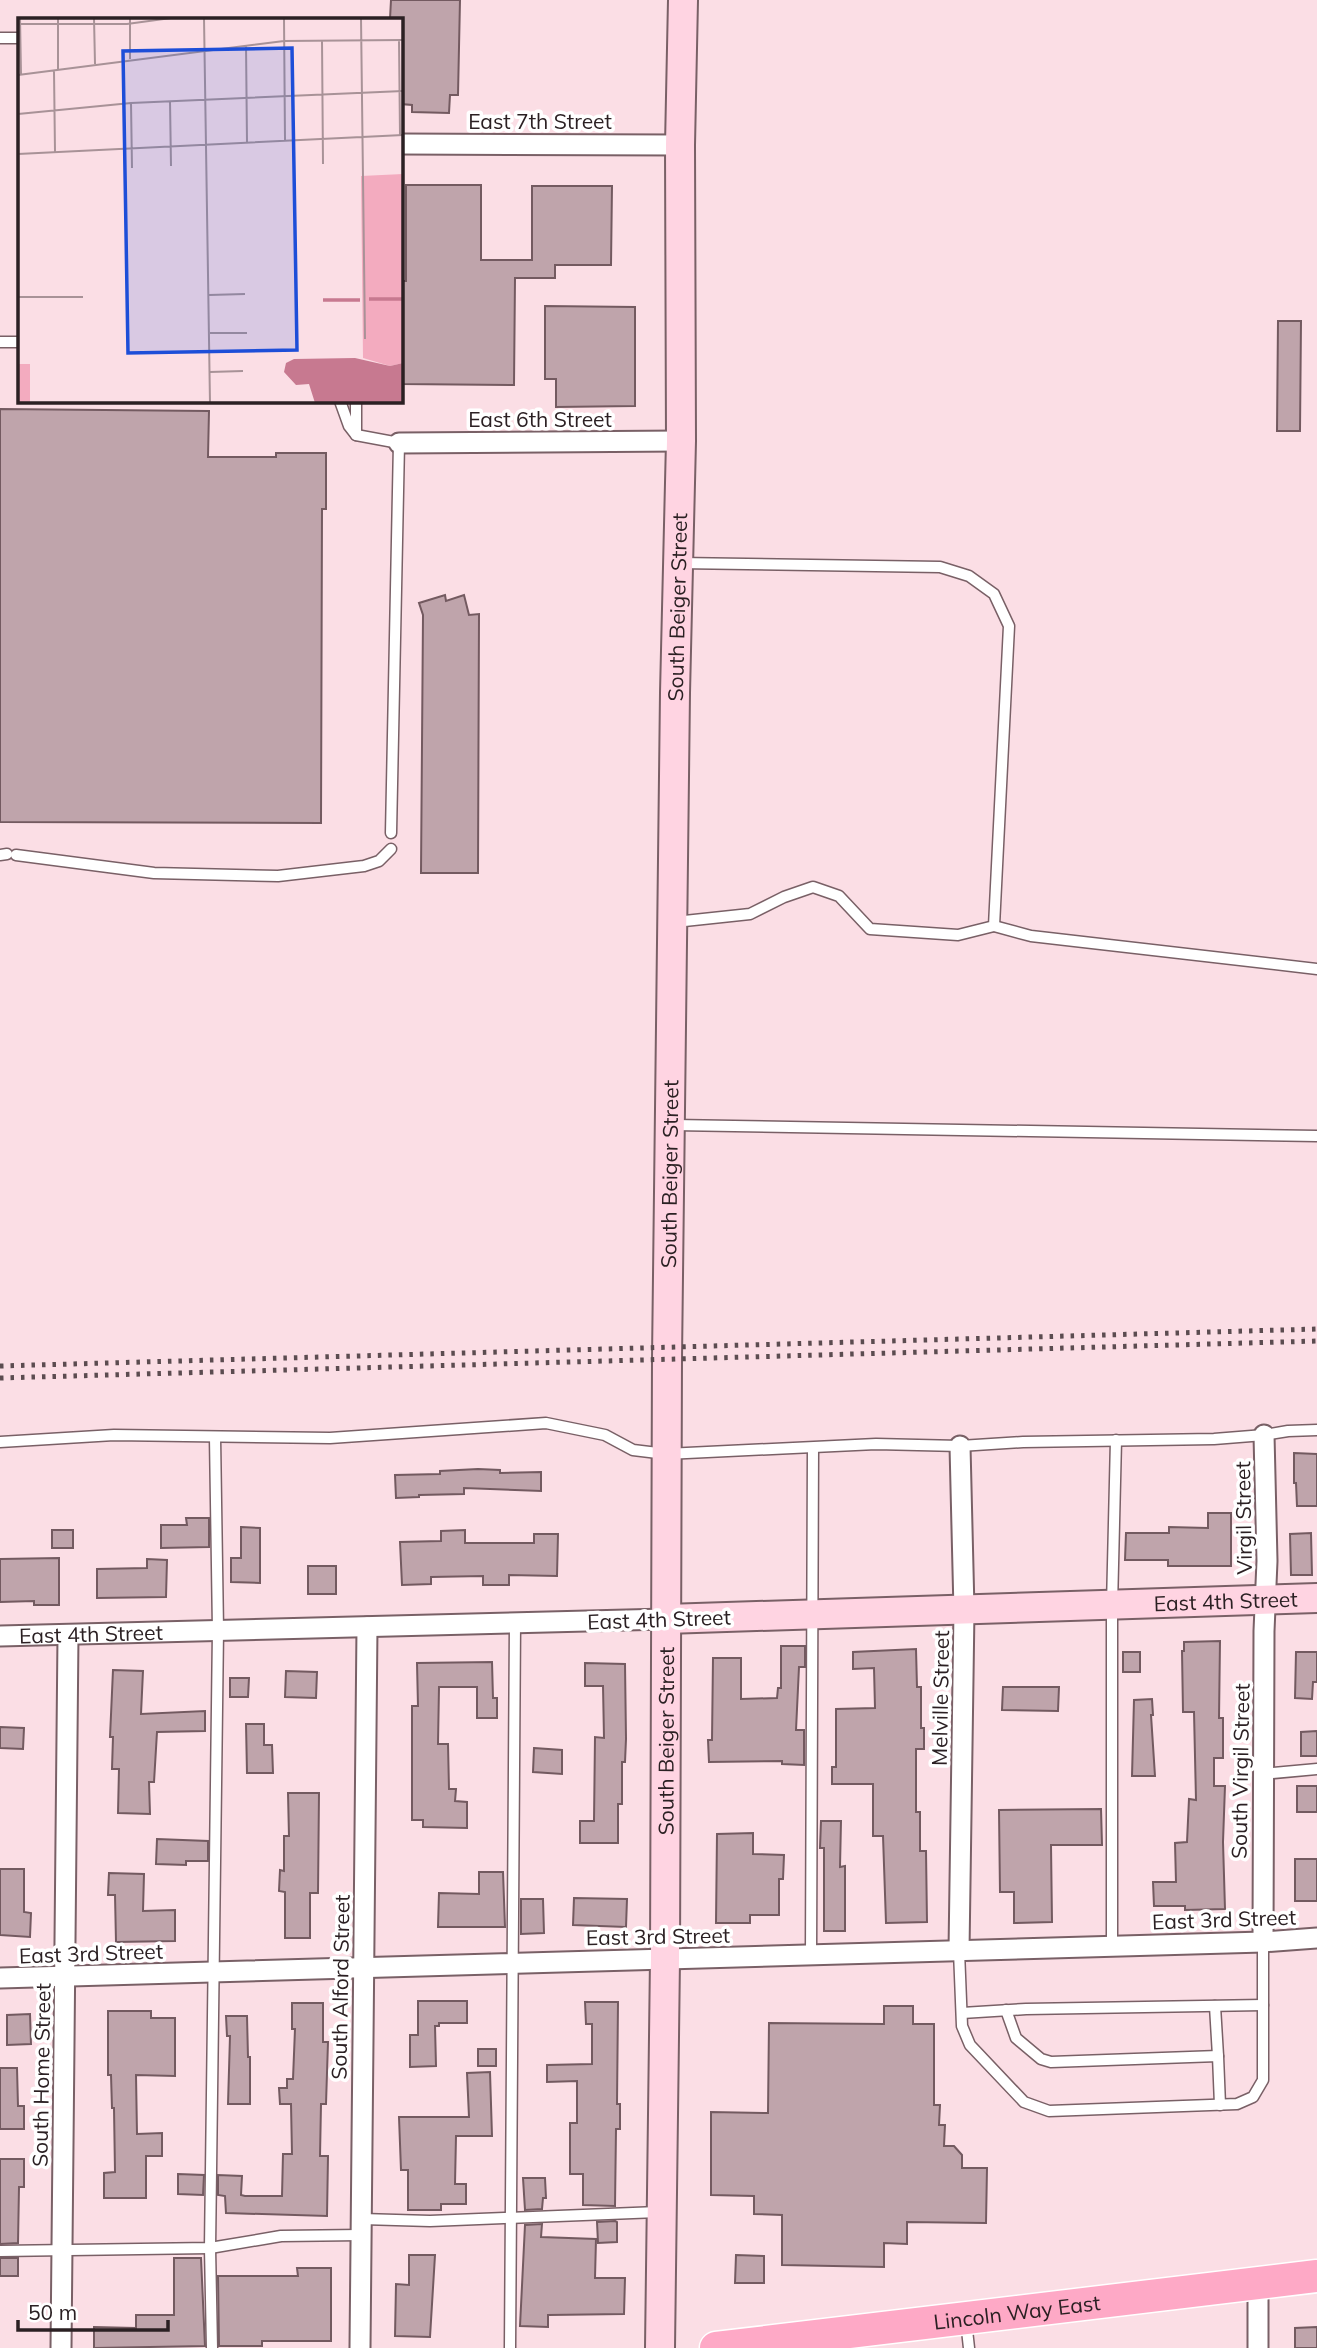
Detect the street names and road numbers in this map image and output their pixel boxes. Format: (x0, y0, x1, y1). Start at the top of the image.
street label: East 7th Street (468, 108, 612, 134)
street label: East 6th Street (468, 406, 612, 432)
street label: South Beiger Street (662, 513, 692, 701)
street label: South Beiger Street (655, 1080, 683, 1268)
street label: Virgil Street (1229, 1461, 1257, 1575)
street label: East 4th Street (1153, 1586, 1298, 1616)
street label: East 4th Street (587, 1603, 731, 1635)
street label: East 4th Street (19, 1619, 163, 1649)
street label: Melville Street (926, 1630, 954, 1766)
street label: South Beiger Street (652, 1647, 679, 1835)
street label: South Virgil Street (1225, 1683, 1255, 1859)
street label: South Alford Street (325, 1894, 355, 2080)
street label: East 3rd Street (1152, 1903, 1296, 1935)
street label: East 3rd Street (586, 1922, 730, 1950)
street label: East 3rd Street (19, 1937, 163, 1969)
street label: South Home Street (26, 1983, 56, 2167)
street label: Lincoln Way East (932, 2289, 1102, 2335)

